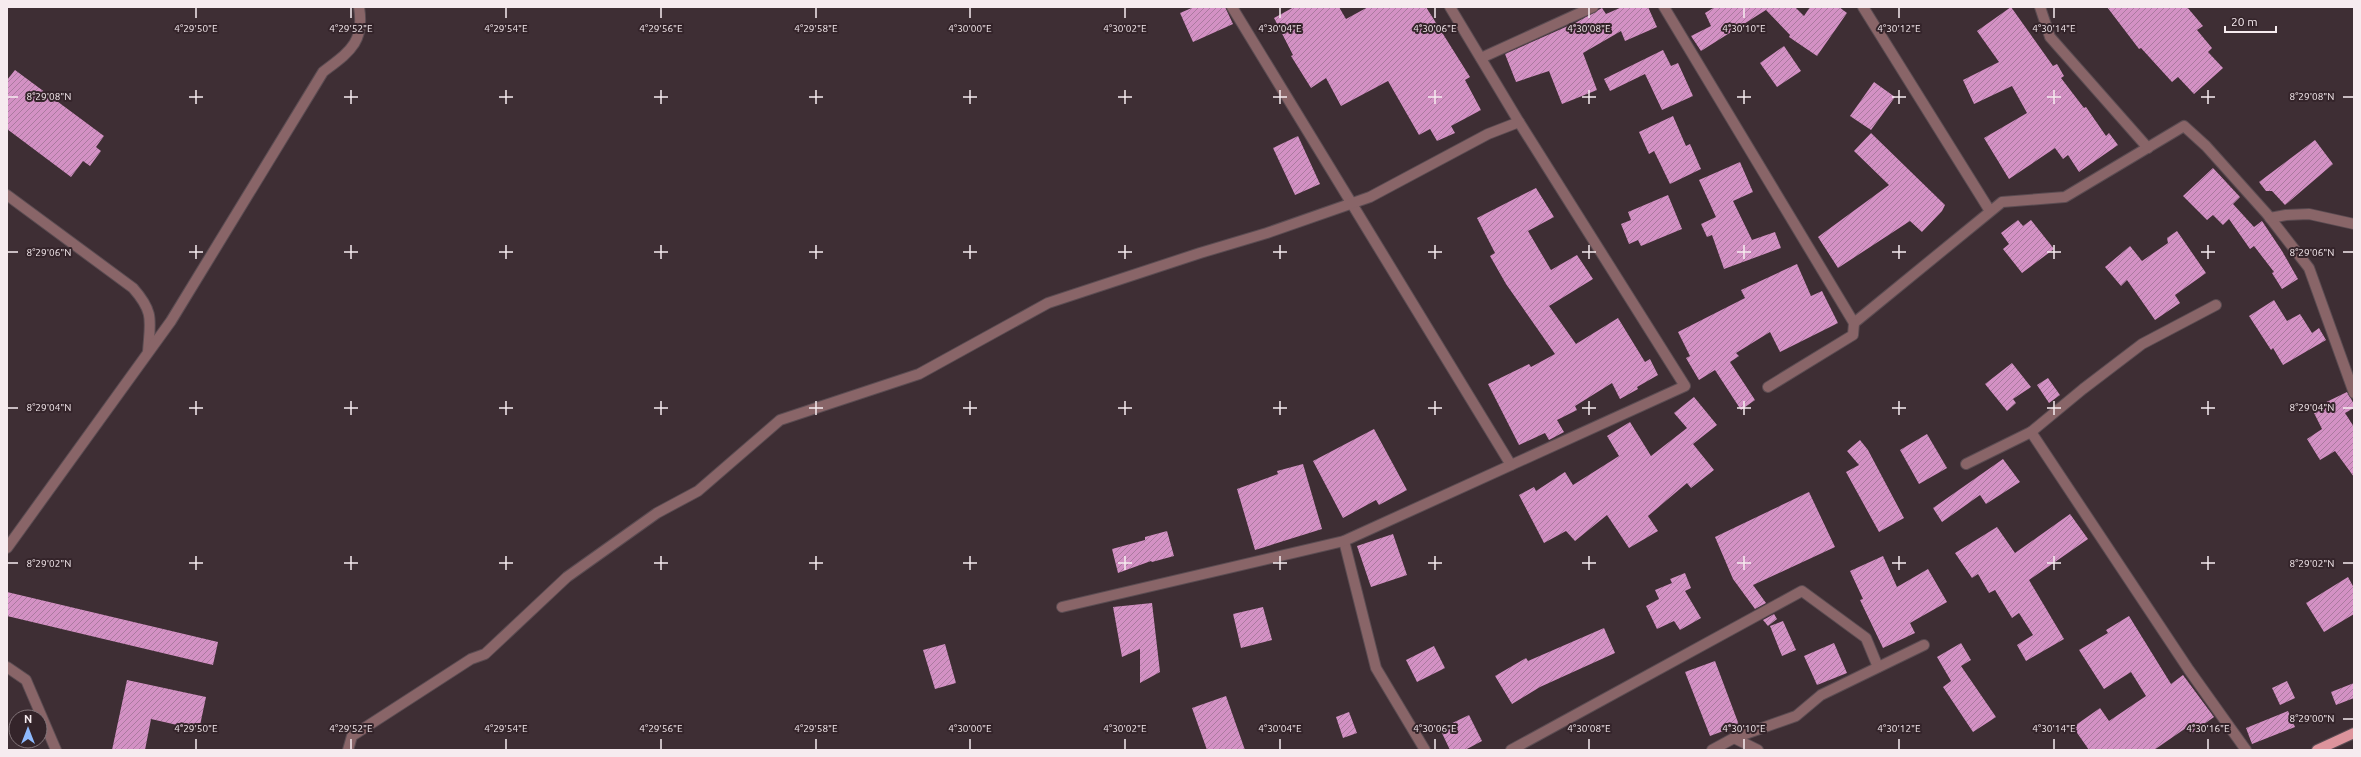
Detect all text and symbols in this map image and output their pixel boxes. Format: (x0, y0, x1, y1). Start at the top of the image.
scale bar (2225, 8, 2276, 34)
text: 20 m (2231, 15, 2258, 28)
text: 4°29'50"E (174, 23, 218, 34)
text: 4°29'52"E (329, 23, 373, 34)
text: 4°29'54"E (484, 23, 528, 34)
text: 4°29'56"E (639, 23, 683, 34)
text: 4°29'58"E (794, 23, 838, 34)
text: 4°30'00"E (948, 23, 992, 34)
text: 4°30'02"E (1103, 23, 1147, 34)
text: 4°30'04"E (1258, 23, 1302, 34)
text: 4°30'06"E (1413, 23, 1457, 34)
text: 4°30'08"E (1567, 23, 1611, 34)
text: 4°30'10"E (1722, 23, 1766, 34)
text: 4°30'12"E (1877, 23, 1921, 34)
text: 4°30'14"E (2032, 23, 2076, 34)
text: 8°29'08"N (27, 91, 71, 102)
text: 8°29'08"N (2290, 91, 2334, 102)
text: 8°29'06"N (27, 247, 71, 258)
text: 8°29'06"N (2290, 247, 2334, 258)
text: 8°29'04"N (27, 402, 71, 413)
text: 8°29'04"N (2290, 402, 2334, 413)
text: 8°29'02"N (27, 558, 71, 569)
text: 8°29'02"N (2290, 558, 2334, 569)
north arrow (8, 709, 48, 749)
text: N (24, 713, 32, 725)
text: 8°29'00"N (2290, 713, 2334, 724)
text: 4°29'50"E (174, 723, 218, 734)
text: 4°29'52"E (329, 723, 373, 734)
text: 4°29'54"E (484, 723, 528, 734)
text: 4°29'56"E (639, 723, 683, 734)
text: 4°29'58"E (794, 723, 838, 734)
text: 4°30'00"E (948, 723, 992, 734)
text: 4°30'02"E (1103, 723, 1147, 734)
text: 4°30'04"E (1258, 723, 1302, 734)
text: 4°30'06"E (1413, 723, 1457, 734)
text: 4°30'08"E (1567, 723, 1611, 734)
text: 4°30'10"E (1722, 723, 1766, 734)
text: 4°30'12"E (1877, 723, 1921, 734)
text: 4°30'14"E (2032, 723, 2076, 734)
text: 4°30'16"E (2186, 723, 2230, 734)

